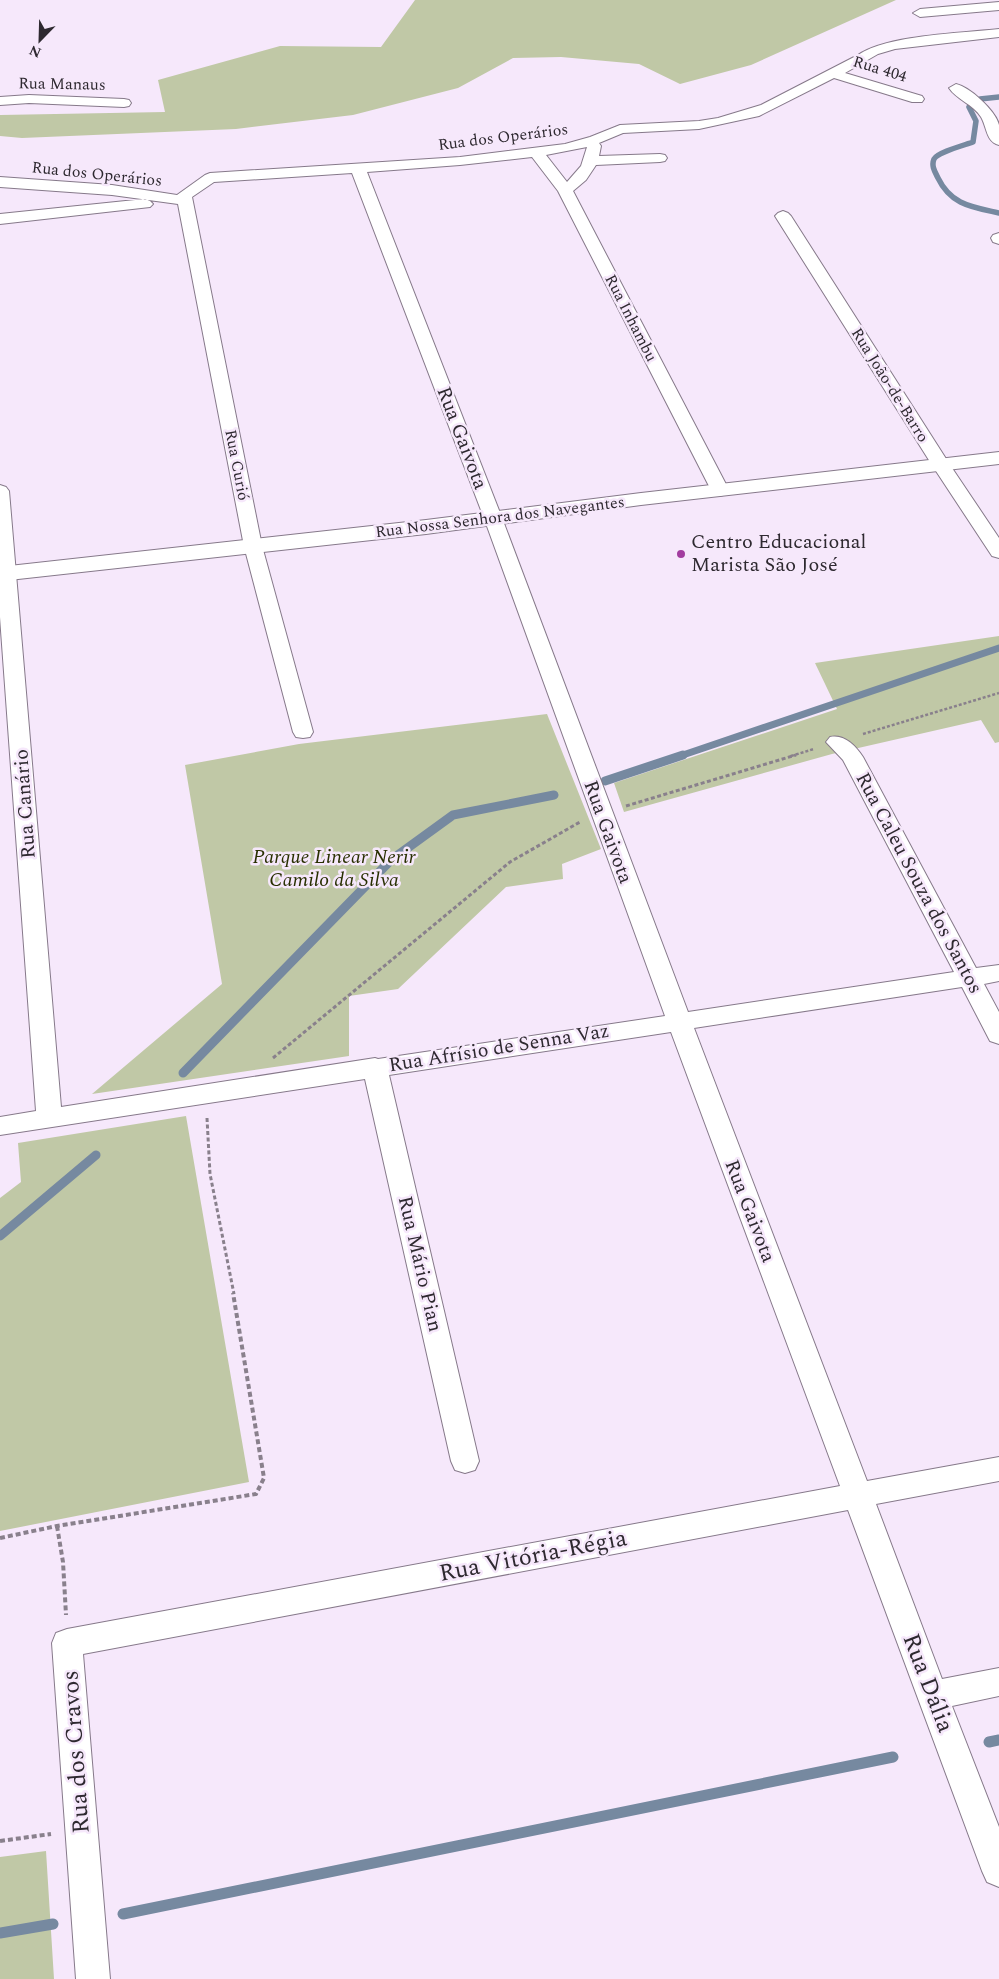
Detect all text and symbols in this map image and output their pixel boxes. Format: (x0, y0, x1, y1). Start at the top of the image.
north arrow (15, 15, 65, 65)
text: N (26, 40, 44, 63)
street label: Rua 404 (850, 49, 910, 89)
street label: Rua Manaus (18, 71, 106, 97)
street label: Rua dos Operários (437, 117, 569, 157)
street label: Rua dos Operários (31, 155, 163, 193)
street label: Rua Inhambu (599, 270, 663, 366)
street label: Rua João-de-Barro (845, 323, 935, 447)
street label: Rua Gaivota (429, 382, 495, 494)
street label: Rua Curió (218, 427, 256, 503)
street label: Rua Nossa Senhora dos Navegantes (374, 490, 626, 544)
place label: Centro Educacional Marista São José (691, 527, 866, 580)
marker: Centro Educacional Marista São José (675, 548, 687, 560)
street label: Rua Canário (6, 748, 44, 860)
street label: Rua Caleu Souza dos Santos (848, 767, 990, 999)
street label: Rua Gaivota (575, 776, 641, 888)
park label: Parque Linear Nerir Camilo da Silva (252, 842, 417, 895)
street label: Rua Afrísio de Senna Vaz (386, 1016, 612, 1080)
street label: Rua Gaivota (717, 1155, 783, 1267)
street label: Rua Mário Pian (390, 1193, 450, 1335)
street label: Rua Vitória-Régia (436, 1520, 630, 1592)
street label: Rua Dália (893, 1628, 963, 1738)
street label: Rua dos Cravos (52, 1669, 100, 1835)

